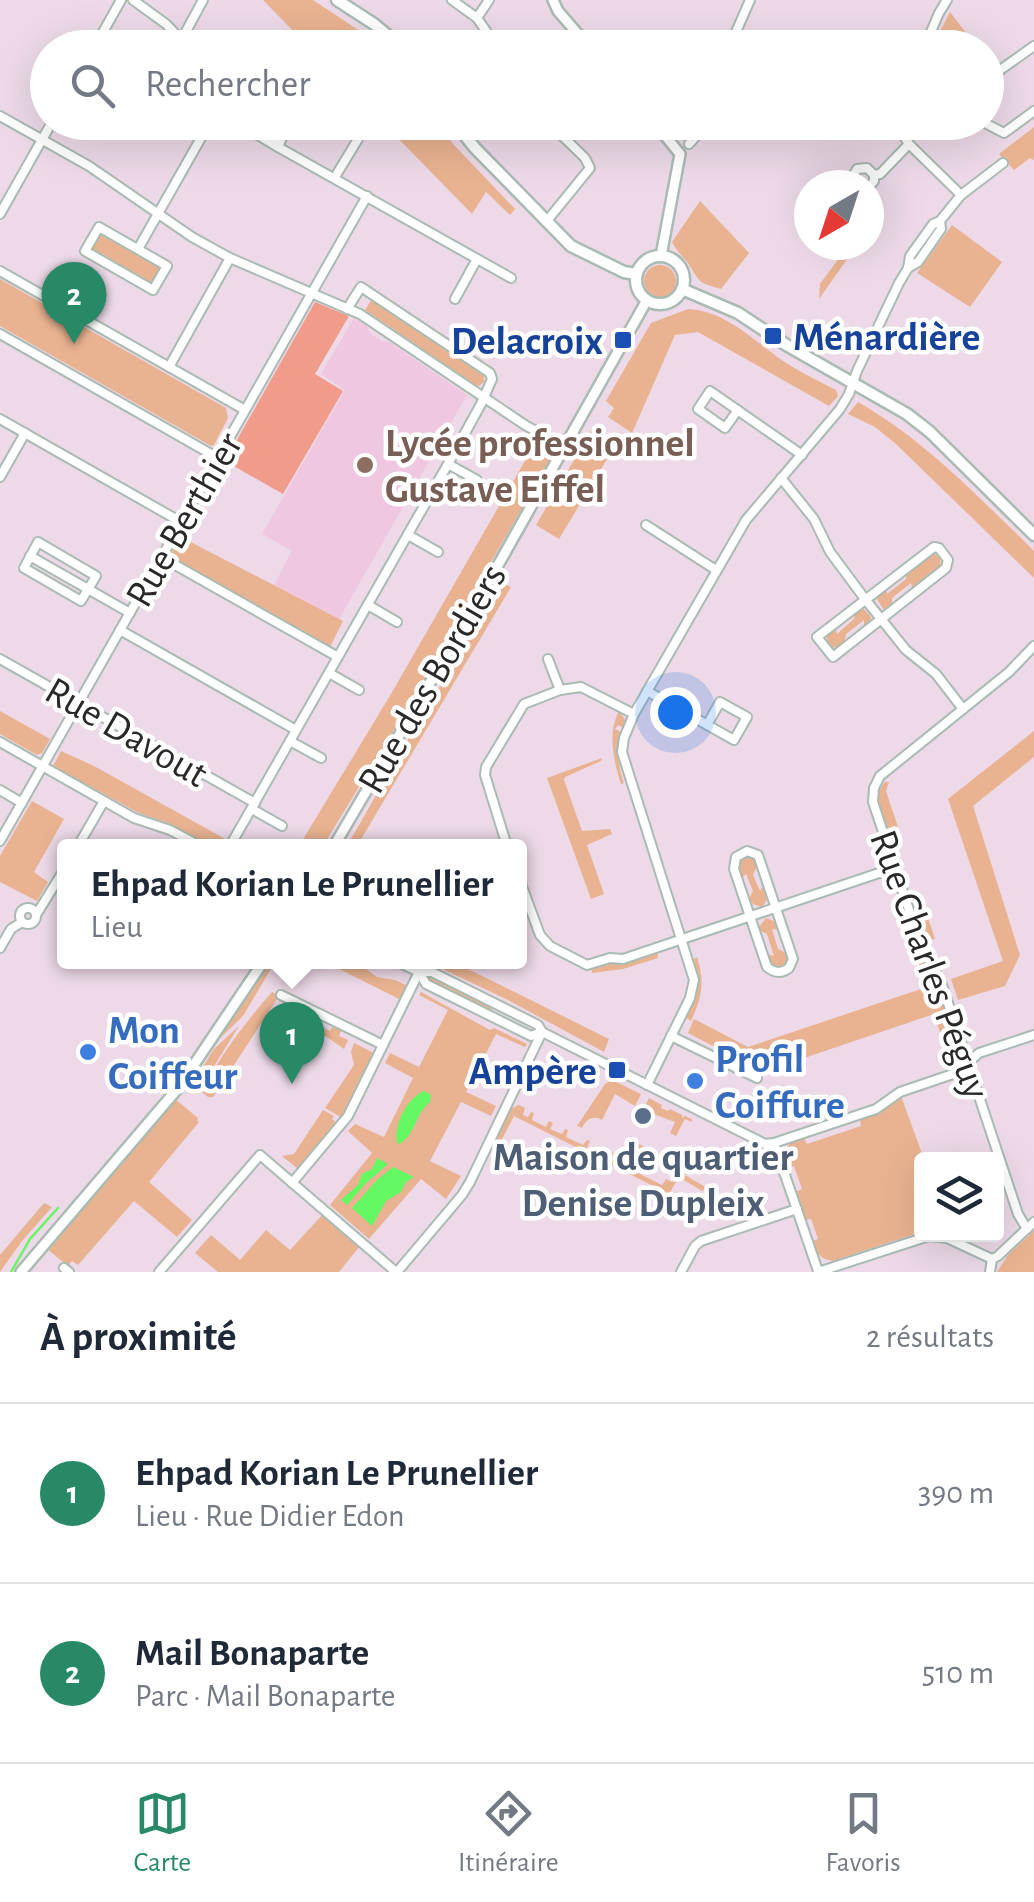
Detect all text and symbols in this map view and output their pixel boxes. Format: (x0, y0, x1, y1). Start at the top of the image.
search box (30, 30, 1004, 140)
icon: search (65, 58, 120, 113)
text: Rechercher (145, 66, 311, 104)
north arrow (794, 170, 884, 260)
pin: 2 (42, 262, 106, 344)
place label: Ménardière (793, 318, 980, 358)
place label: Delacroix (451, 322, 604, 362)
marker: Ménardière (762, 325, 784, 347)
marker: Delacroix (612, 329, 634, 351)
place label: Lycée professionnel Gustave Eiffel (385, 424, 695, 510)
street label: Rue Berthier (119, 426, 251, 614)
marker: Lycée professionnel Gustave Eiffel (354, 454, 376, 476)
street label: Rue des Bordiers (351, 558, 514, 800)
street label: Rue Davout (38, 670, 214, 795)
your location (650, 687, 701, 738)
street label: Rue Charles Péguy (862, 825, 996, 1104)
popup (57, 839, 527, 969)
text: Ehpad Korian Le Prunellier (90, 866, 494, 904)
text: Lieu (90, 911, 143, 943)
pin: 1 (260, 1002, 324, 1084)
place label: Mon Coiffeur (108, 1011, 237, 1097)
place label: Profil Coiffure (715, 1040, 845, 1126)
marker: Mon Coiffeur (77, 1041, 99, 1063)
place label: Ampère (469, 1052, 597, 1092)
marker: Ampère (606, 1059, 628, 1081)
marker: Profil Coiffure (684, 1070, 706, 1092)
marker: Maison de quartier Denise Dupleix (632, 1105, 654, 1127)
place label: Maison de quartier Denise Dupleix (493, 1138, 793, 1224)
map controls (914, 1152, 1004, 1242)
button: layers (914, 1152, 1004, 1242)
text: À proximité (40, 1316, 237, 1358)
text: 2 résultats (866, 1321, 994, 1353)
text: Ehpad Korian Le Prunellier (135, 1455, 538, 1493)
text: 1 (67, 1477, 78, 1509)
text: 390 m (918, 1477, 994, 1509)
text: Lieu · Rue Didier Edon (135, 1500, 405, 1532)
text: Mail Bonaparte (135, 1635, 369, 1673)
text: 2 (65, 1657, 80, 1689)
text: 510 m (922, 1657, 994, 1689)
text: Parc · Mail Bonaparte (135, 1680, 396, 1712)
tab: Carte (133, 1786, 191, 1880)
tab: Itinéraire (458, 1786, 559, 1880)
tab: Favoris (826, 1786, 901, 1880)

